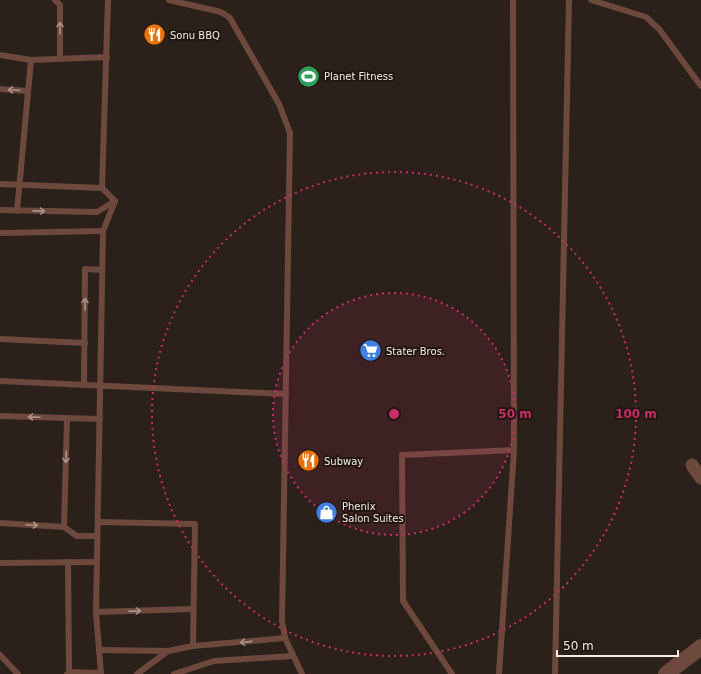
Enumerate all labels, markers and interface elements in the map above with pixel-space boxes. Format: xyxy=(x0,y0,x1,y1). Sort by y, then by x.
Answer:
one-way arrow xyxy=(56,22,64,35)
restaurant icon: Sonu BBQ xyxy=(142,22,168,48)
place label: Sonu BBQ xyxy=(170,30,220,41)
sports icon: Planet Fitness xyxy=(295,63,321,89)
place label: Planet Fitness xyxy=(324,71,393,82)
one-way arrow xyxy=(8,86,21,94)
one-way arrow xyxy=(32,207,45,215)
one-way arrow xyxy=(81,298,89,311)
supermarket icon: Stater Bros. xyxy=(357,338,383,364)
place label: Stater Bros. xyxy=(386,346,445,357)
centre of rings xyxy=(387,407,401,421)
text: 50 m xyxy=(498,407,532,421)
text: 100 m xyxy=(615,407,657,421)
one-way arrow xyxy=(28,413,41,421)
restaurant icon: Subway xyxy=(295,448,321,474)
one-way arrow xyxy=(62,450,70,463)
place label: Subway xyxy=(324,456,363,467)
shop icon: Phenix Salon Suites xyxy=(314,499,340,525)
place label: Phenix Salon Suites xyxy=(342,501,404,524)
one-way arrow xyxy=(25,522,38,529)
one-way arrow xyxy=(128,607,141,615)
scale bar xyxy=(557,632,678,658)
one-way arrow xyxy=(240,638,253,646)
text: 50 m xyxy=(563,639,594,653)

